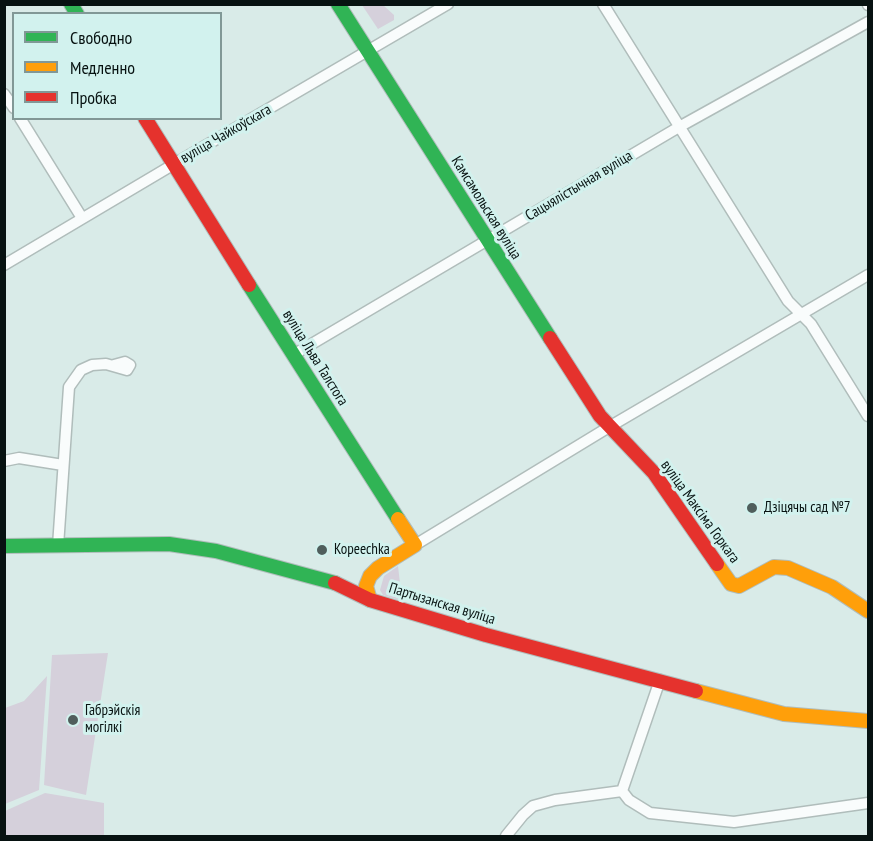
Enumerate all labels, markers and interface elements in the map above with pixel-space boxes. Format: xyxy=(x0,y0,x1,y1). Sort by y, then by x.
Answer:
legend xyxy=(12,12,222,120)
text: Свободно xyxy=(70,26,132,49)
text: Медленно xyxy=(70,56,135,79)
text: Пробка xyxy=(70,86,117,109)
street label: вуліца Чайкоўскага xyxy=(177,101,275,167)
street label: Сацыялістычная вуліца xyxy=(522,147,636,225)
street label: Камсамольская вуліца xyxy=(447,153,525,263)
street label: вуліца Льва Талстога xyxy=(278,307,352,409)
street label: вуліца Максіма Горкага xyxy=(657,457,743,567)
place label: Дзіцячы сад №7 xyxy=(764,499,851,517)
marker: Дзіцячы сад №7 xyxy=(745,501,759,515)
place label: Kopeechka xyxy=(334,541,390,559)
marker: Kopeechka xyxy=(315,543,329,557)
street label: Партызанская вуліца xyxy=(387,579,497,629)
place label: Габрэйскія могілкі xyxy=(85,702,140,737)
marker: Габрэйскія могілкі xyxy=(66,713,80,727)

